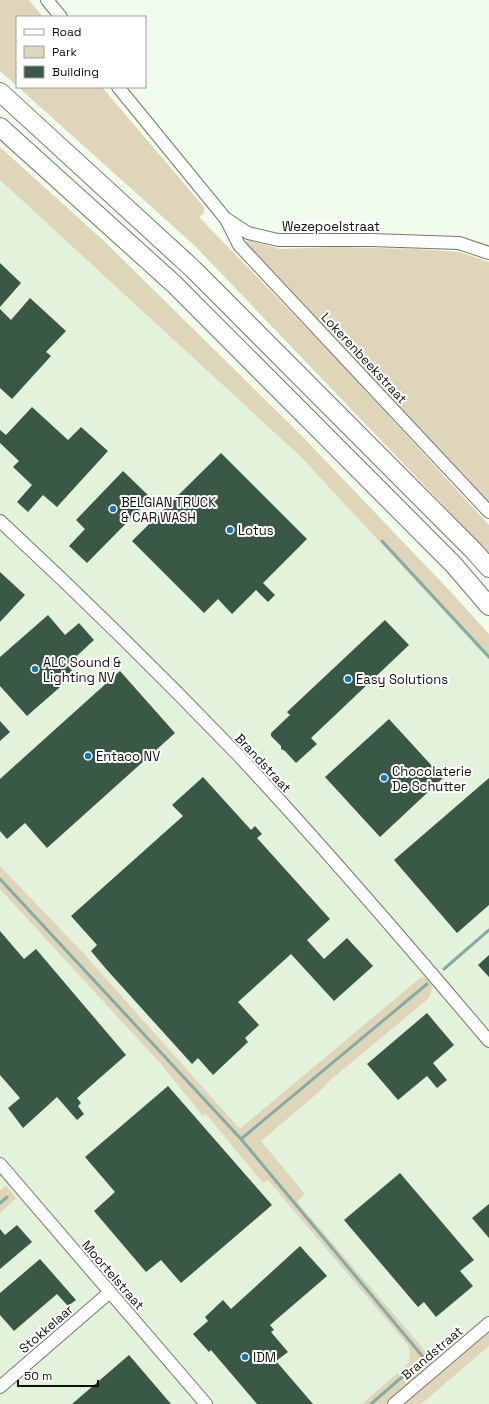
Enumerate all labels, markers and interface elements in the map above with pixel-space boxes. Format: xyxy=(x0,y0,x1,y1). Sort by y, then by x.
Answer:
legend xyxy=(16,16,146,88)
text: Road xyxy=(52,24,81,40)
text: Park xyxy=(52,44,77,60)
text: Building xyxy=(52,64,99,80)
street label: Wezepoelstraat xyxy=(282,218,380,235)
street label: Lokerenbeekstraat xyxy=(317,309,411,407)
place label: BELGIAN TRUCK & CAR WASH xyxy=(121,494,216,526)
marker: BELGIAN TRUCK & CAR WASH xyxy=(108,504,118,514)
place label: Lotus xyxy=(238,522,274,539)
marker: Lotus xyxy=(225,525,235,535)
place label: ALC Sound & Lighting NV xyxy=(43,654,121,686)
marker: ALC Sound & Lighting NV xyxy=(30,664,40,674)
place label: Easy Solutions xyxy=(356,671,448,688)
marker: Easy Solutions xyxy=(343,674,353,684)
street label: Brandstraat xyxy=(231,730,295,796)
place label: Entaco NV xyxy=(96,748,160,765)
marker: Entaco NV xyxy=(83,751,93,761)
place label: Chocolaterie De Schutter xyxy=(392,763,472,795)
marker: Chocolaterie De Schutter xyxy=(379,773,389,783)
street label: Moortelstraat xyxy=(78,1237,148,1313)
street label: Stokkelaar xyxy=(15,1301,77,1357)
street label: Brandstraat xyxy=(398,1322,466,1384)
place label: IDM xyxy=(253,1349,276,1366)
marker: IDM xyxy=(240,1352,250,1362)
scale bar xyxy=(18,1362,98,1388)
text: 50 m xyxy=(24,1368,52,1384)

